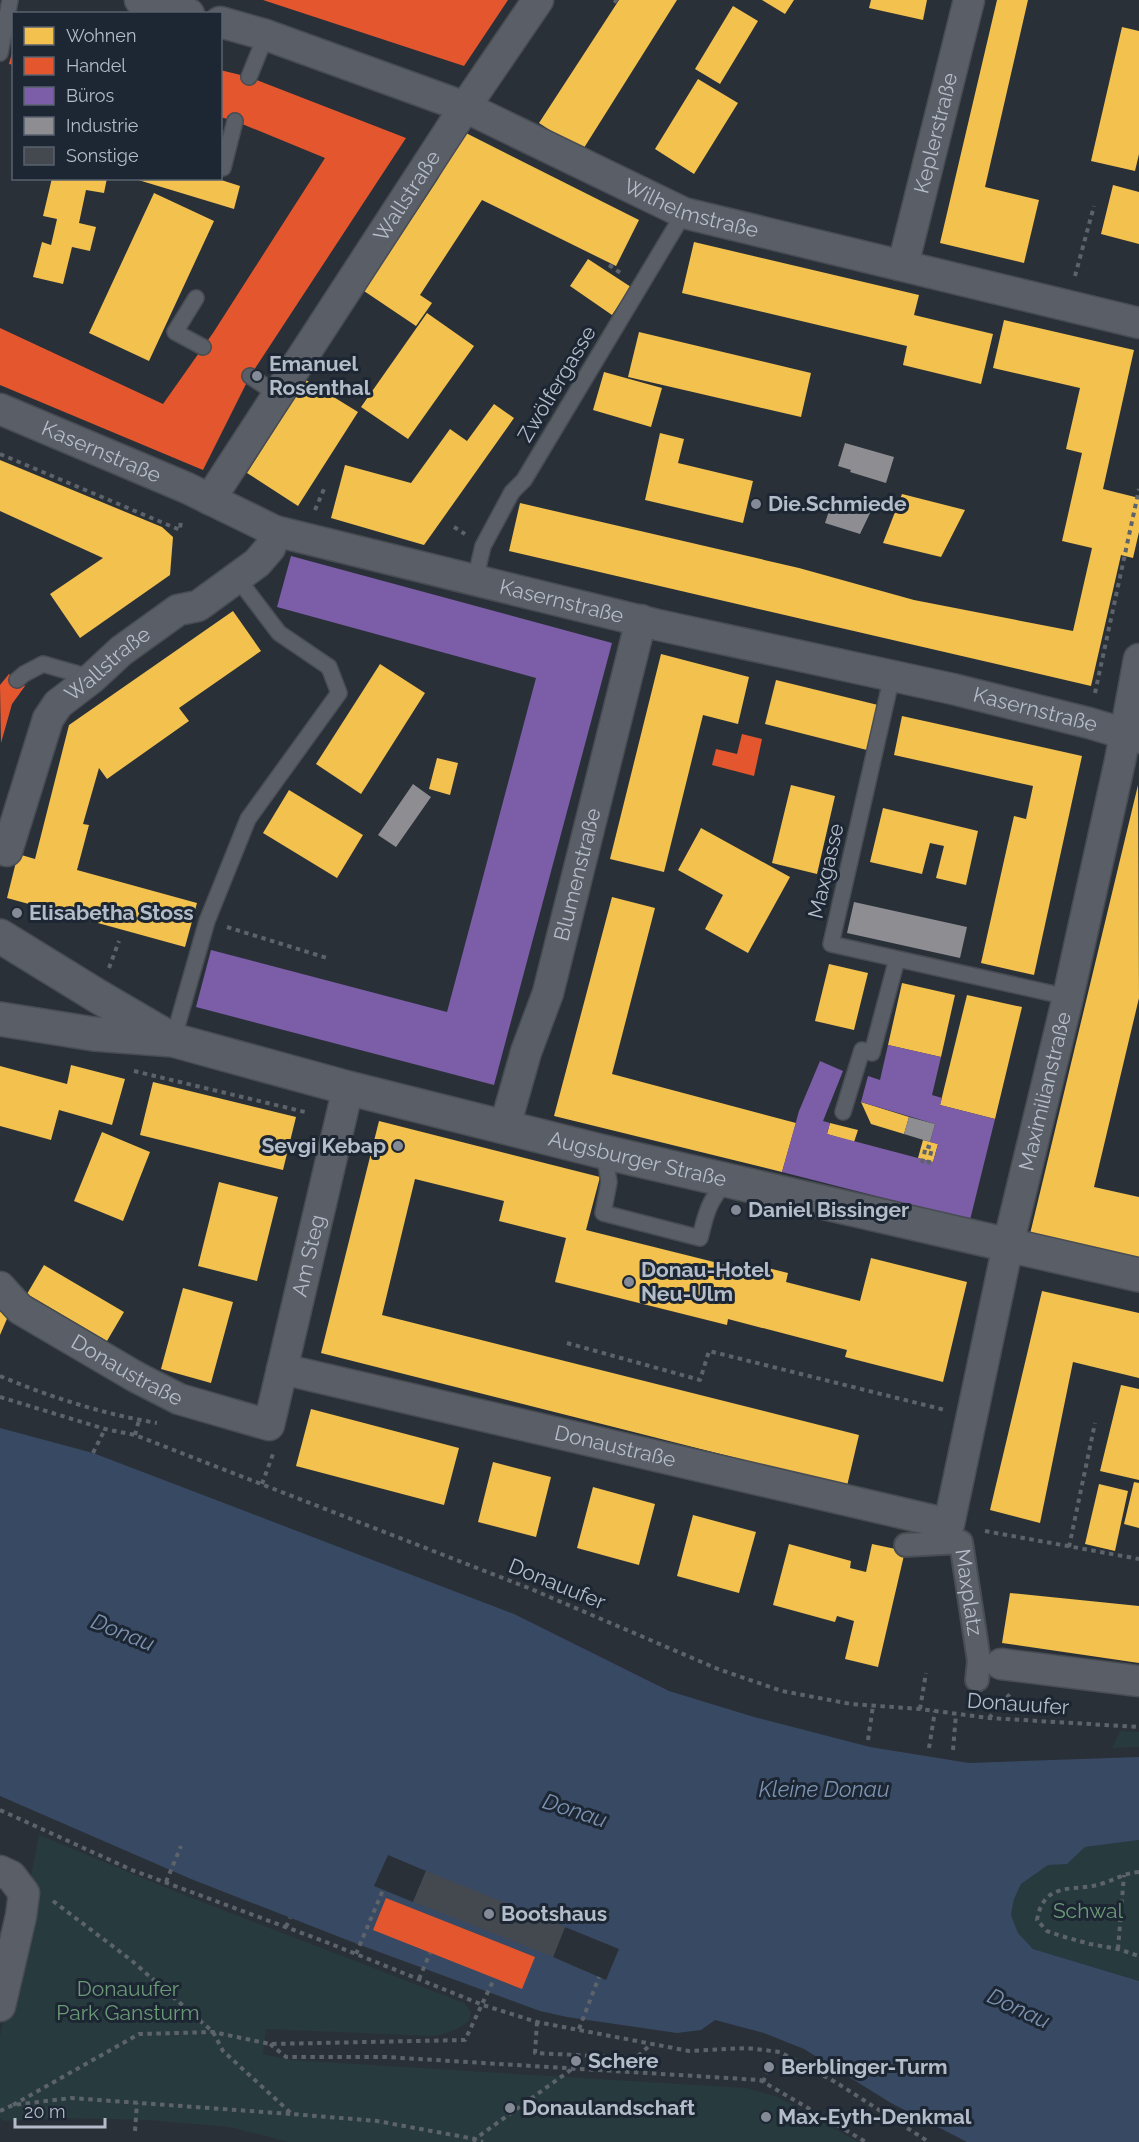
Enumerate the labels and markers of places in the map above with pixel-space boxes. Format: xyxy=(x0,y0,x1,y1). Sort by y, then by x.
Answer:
place label: Emanuel Rosenthal xyxy=(269,351,371,400)
marker: Emanuel Rosenthal xyxy=(250,369,264,383)
place label: Die.Schmiede xyxy=(768,491,907,516)
marker: Die.Schmiede xyxy=(749,497,763,511)
place label: Elisabetha Stoss xyxy=(29,900,194,925)
marker: Elisabetha Stoss xyxy=(10,906,24,920)
place label: Sevgi Kebap xyxy=(261,1133,386,1158)
marker: Sevgi Kebap xyxy=(391,1139,405,1153)
place label: Daniel Bissinger xyxy=(748,1197,909,1222)
marker: Daniel Bissinger xyxy=(729,1203,743,1217)
place label: Donau-Hotel Neu-Ulm xyxy=(641,1257,771,1306)
marker: Donau-Hotel Neu-Ulm xyxy=(622,1275,636,1289)
place label: Bootshaus xyxy=(501,1901,607,1926)
marker: Bootshaus xyxy=(482,1907,496,1921)
place label: Schere xyxy=(588,2048,659,2073)
marker: Schere xyxy=(569,2054,583,2068)
place label: Berblinger-Turm xyxy=(781,2054,948,2079)
marker: Berblinger-Turm xyxy=(762,2060,776,2074)
place label: Donaulandschaft xyxy=(522,2095,695,2120)
marker: Donaulandschaft xyxy=(503,2101,517,2115)
place label: Max-Eyth-Denkmal xyxy=(778,2104,972,2129)
marker: Max-Eyth-Denkmal xyxy=(759,2110,773,2124)

